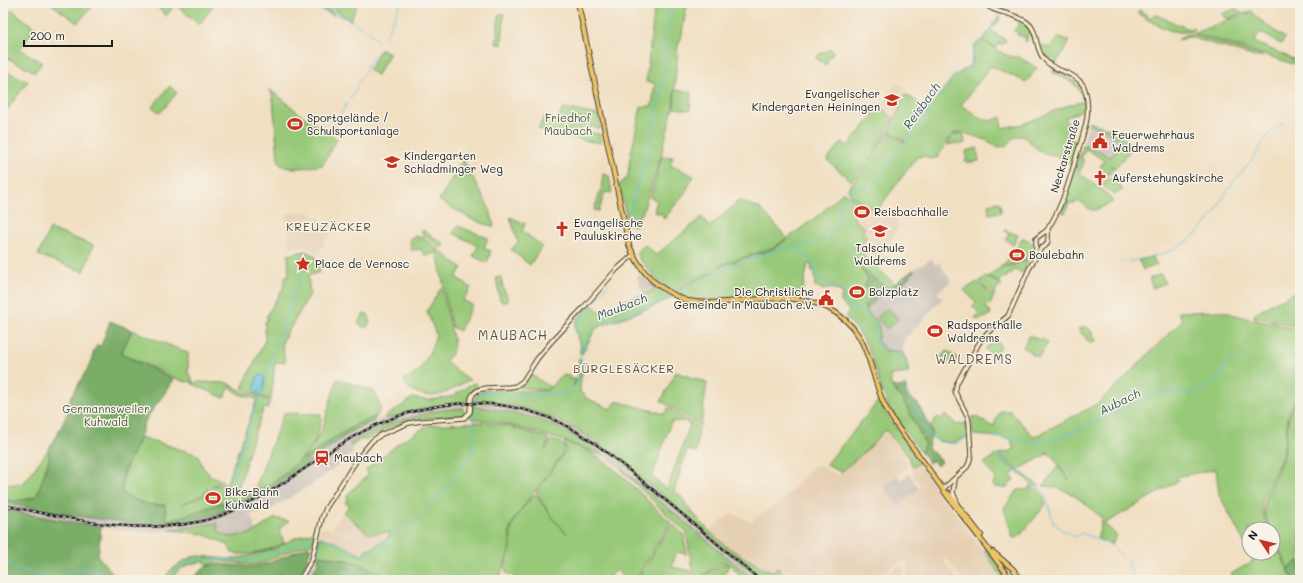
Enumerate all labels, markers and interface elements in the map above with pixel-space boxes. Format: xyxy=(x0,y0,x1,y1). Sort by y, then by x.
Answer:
scale bar xyxy=(24,22,112,48)
text: 200 m xyxy=(30,27,65,43)
water label: Reisbach xyxy=(899,79,944,132)
place label: Evangelischer Kindergarten Heiningen xyxy=(752,86,880,114)
school or university icon: Evangelischer Kindergarten Heiningen xyxy=(883,91,901,109)
place label: Sportgelände / Schulsportanlage xyxy=(307,110,400,138)
park label: Friedhof Maubach xyxy=(544,110,592,138)
sports icon: Sportgelände / Schulsportanlage xyxy=(286,115,304,133)
street label: Neckarstraße xyxy=(1046,117,1083,194)
place label: Feuerwehrhaus Waldrems xyxy=(1112,127,1195,155)
public building icon: Feuerwehrhaus Waldrems xyxy=(1091,132,1109,150)
place label: Kindergarten Schladminger Weg xyxy=(404,148,503,176)
school or university icon: Kindergarten Schladminger Weg xyxy=(383,153,401,171)
church icon: Auferstehungskirche xyxy=(1091,169,1109,187)
place label: Auferstehungskirche xyxy=(1112,170,1224,185)
sports icon: Reisbachhalle xyxy=(853,203,871,221)
place label: Reisbachhalle xyxy=(874,204,949,219)
place label: Evangelische Pauluskirche xyxy=(574,215,643,243)
district label: KREUZÄCKER xyxy=(286,218,372,234)
church icon: Evangelische Pauluskirche xyxy=(553,220,571,238)
school or university icon: Talschule Waldrems xyxy=(871,222,889,240)
place label: Talschule Waldrems xyxy=(854,240,906,268)
sports icon: Boulebahn xyxy=(1008,246,1026,264)
place label: Boulebahn xyxy=(1029,247,1084,262)
place icon: Place de Vernosc xyxy=(294,255,312,273)
place label: Place de Vernosc xyxy=(315,256,409,271)
sports icon: Bolzplatz xyxy=(848,283,866,301)
place label: Die Christliche Gemeinde in Maubach e.V. xyxy=(674,284,814,312)
place label: Bolzplatz xyxy=(869,284,919,299)
water label: Maubach xyxy=(594,289,649,323)
public building icon: Die Christliche Gemeinde in Maubach e.V. xyxy=(817,289,835,307)
place label: Radsporthalle Waldrems xyxy=(947,317,1022,345)
sports icon: Radsporthalle Waldrems xyxy=(926,322,944,340)
district label: MAUBACH xyxy=(478,326,548,343)
district label: WALDREMS xyxy=(935,350,1013,367)
district label: BÜRGLESÄCKER xyxy=(573,360,675,376)
water label: Aubach xyxy=(1096,384,1143,418)
park label: Germannsweiler Kuhwald xyxy=(62,401,150,429)
station icon: Maubach xyxy=(313,449,331,467)
place label: Maubach xyxy=(334,450,382,465)
place label: Bike-Bahn Kuhwald xyxy=(225,484,278,512)
sports icon: Bike-Bahn Kuhwald xyxy=(204,489,222,507)
north arrow xyxy=(1241,521,1281,561)
text: N xyxy=(1244,527,1261,543)

